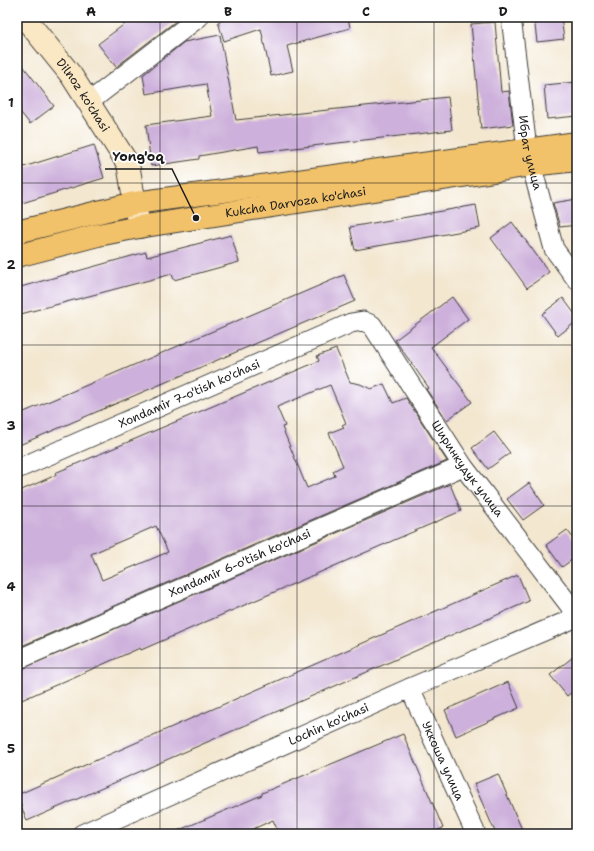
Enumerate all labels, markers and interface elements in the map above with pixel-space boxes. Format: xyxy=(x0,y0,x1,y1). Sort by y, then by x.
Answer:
text: A xyxy=(86,3,96,20)
text: B xyxy=(224,3,232,20)
text: C xyxy=(362,3,370,20)
text: D xyxy=(498,3,508,20)
street label: Dilnoz ko'chasi xyxy=(53,55,113,135)
text: 1 xyxy=(8,94,14,111)
street label: Ибрат улица xyxy=(515,114,546,192)
callout: Yong'oq xyxy=(105,144,172,169)
text: Yong'oq xyxy=(112,148,165,165)
street label: Kukcha Darvoza ko'chasi xyxy=(224,183,367,221)
text: 2 xyxy=(6,256,16,273)
street label: Xondamir 7-o'tish ko'chasi xyxy=(116,356,263,432)
text: 3 xyxy=(6,417,16,434)
street label: Ширинкудук улица xyxy=(428,417,507,521)
street label: Xondamir 6-o'tish ko'chasi xyxy=(166,525,313,601)
text: 4 xyxy=(6,578,16,595)
street label: Lochin ko'chasi xyxy=(286,699,371,749)
street label: Уккоша улица xyxy=(418,719,468,804)
text: 5 xyxy=(7,740,15,757)

